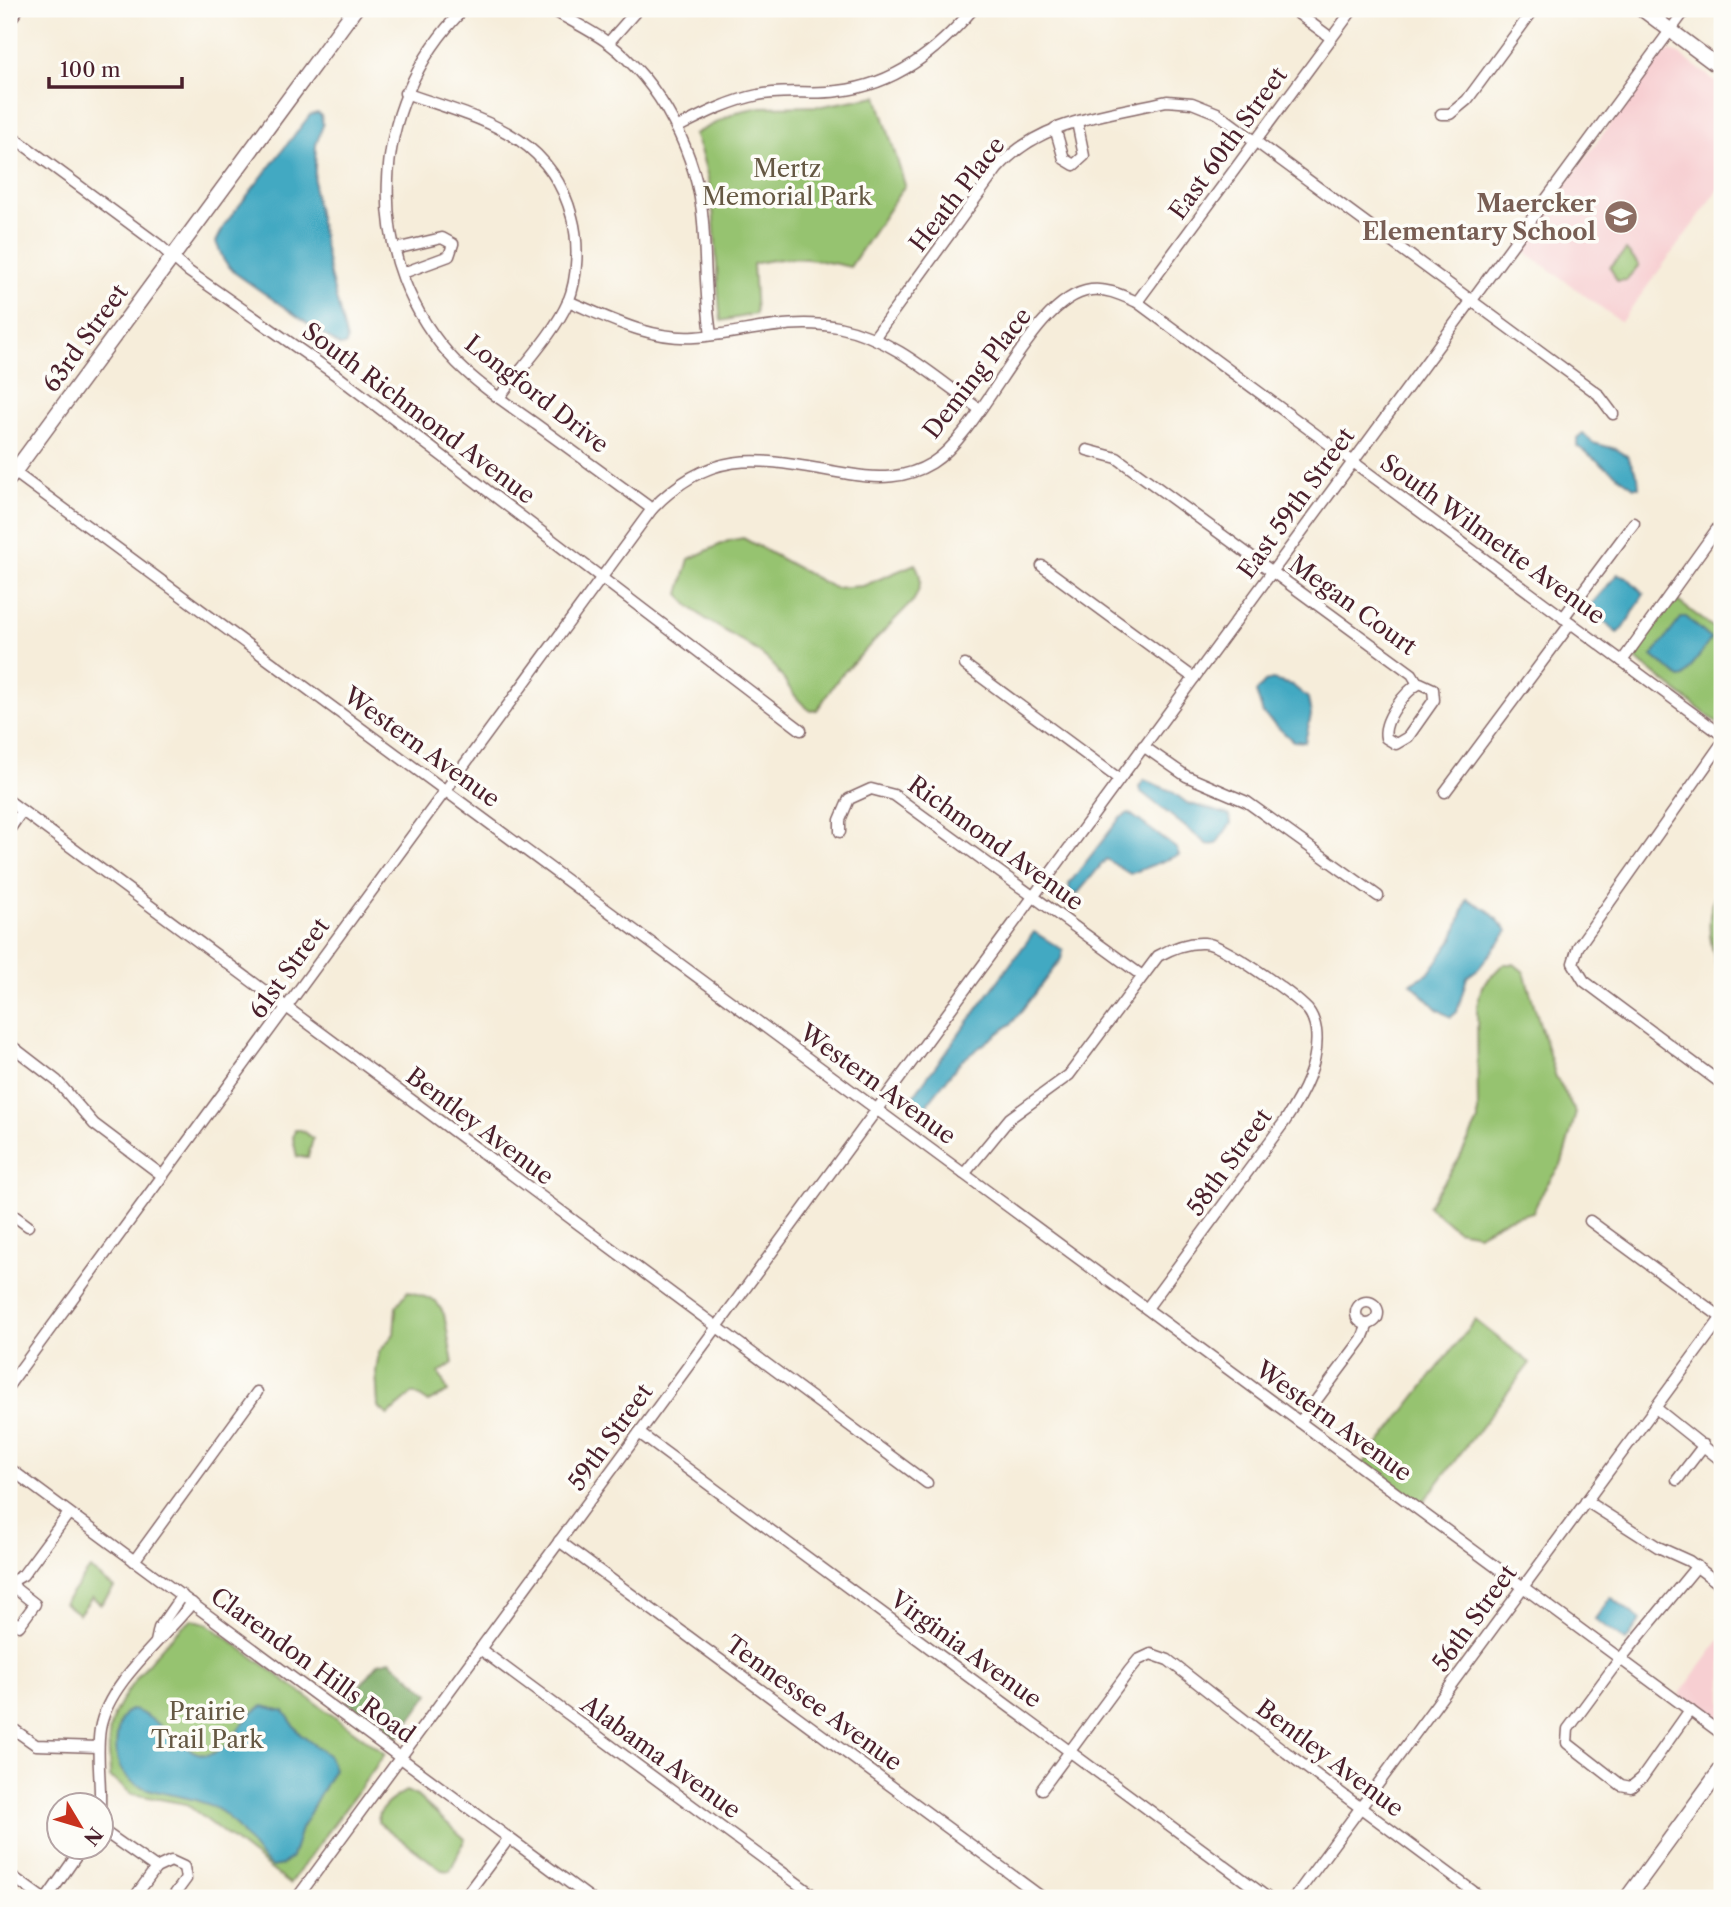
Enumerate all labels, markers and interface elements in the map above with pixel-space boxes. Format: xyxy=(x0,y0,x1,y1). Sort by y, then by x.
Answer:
scale bar xyxy=(49,46,182,90)
text: 100 m xyxy=(60,57,121,82)
street label: East 60th Street xyxy=(1163,61,1293,225)
street label: Heath Place xyxy=(903,131,1011,257)
park label: Mertz Memorial Park xyxy=(702,154,873,211)
place label: Maercker Elementary School xyxy=(1362,189,1596,246)
school or university icon: Maercker Elementary School xyxy=(1602,198,1640,236)
street label: 63rd Street xyxy=(36,278,134,398)
street label: Deming Place xyxy=(917,302,1037,444)
street label: South Richmond Avenue xyxy=(297,316,541,510)
street label: Longford Drive xyxy=(459,329,615,459)
street label: East 59th Street xyxy=(1232,421,1361,584)
street label: South Wilmette Avenue xyxy=(1375,448,1611,630)
street label: Megan Court xyxy=(1284,549,1423,661)
street label: Western Avenue xyxy=(338,680,506,813)
street label: Richmond Avenue xyxy=(903,770,1089,916)
street label: 61st Street xyxy=(243,912,336,1024)
street label: Western Avenue xyxy=(794,1017,962,1150)
street label: Bentley Avenue xyxy=(401,1061,559,1191)
street label: 58th Street xyxy=(1180,1102,1278,1221)
street label: Western Avenue xyxy=(1250,1354,1418,1487)
street label: 59th Street xyxy=(562,1377,659,1496)
street label: 56th Street xyxy=(1426,1558,1523,1677)
street label: Clarendon Hills Road xyxy=(205,1581,421,1749)
street label: Virginia Avenue xyxy=(884,1584,1047,1714)
street label: Tennessee Avenue xyxy=(720,1629,908,1777)
street label: Alabama Avenue xyxy=(575,1689,746,1825)
street label: Bentley Avenue xyxy=(1251,1693,1409,1823)
park label: Prairie Trail Park xyxy=(151,1697,264,1754)
north arrow xyxy=(46,1792,116,1862)
text: N xyxy=(79,1823,107,1850)

